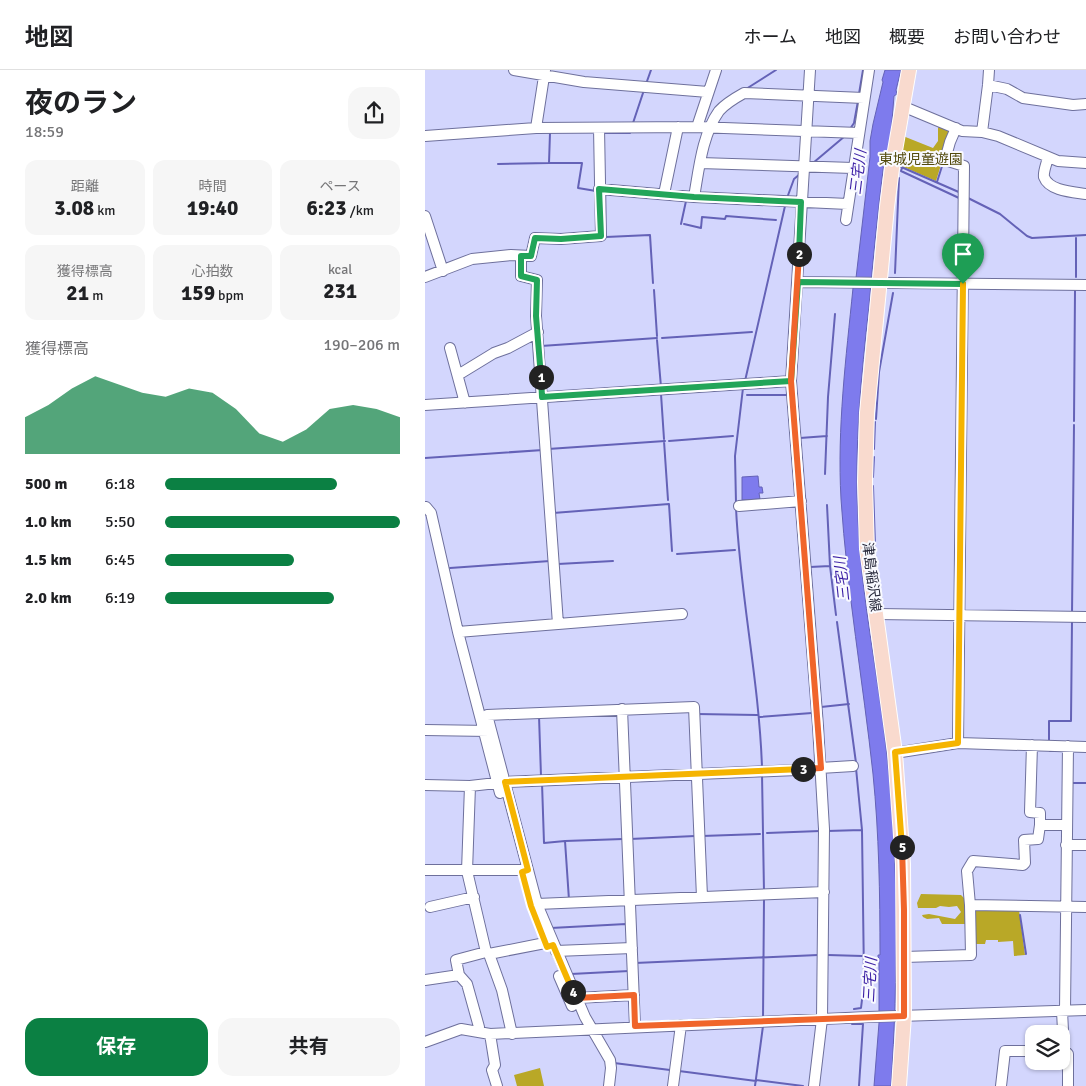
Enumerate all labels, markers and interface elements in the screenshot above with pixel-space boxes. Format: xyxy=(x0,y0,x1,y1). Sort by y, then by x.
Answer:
text: 地図 xyxy=(25,22,73,52)
text: ホーム xyxy=(744,26,797,48)
text: 地図 xyxy=(825,26,861,48)
text: 概要 xyxy=(889,26,925,48)
text: お問い合わせ xyxy=(953,26,1061,48)
text: 夜のラン xyxy=(25,86,137,120)
button: share xyxy=(348,87,400,139)
text: 18:59 xyxy=(25,122,64,142)
water label: 三宅川 xyxy=(846,147,870,195)
park label: 東城児童遊園 xyxy=(879,151,963,168)
text: 距離 xyxy=(71,178,99,195)
text: 時間 xyxy=(198,178,226,195)
text: ペース xyxy=(320,178,361,195)
text: 3.08 xyxy=(54,195,94,221)
text: 19:40 xyxy=(187,195,238,221)
text: 6:23 xyxy=(306,195,347,221)
text: km xyxy=(94,202,115,219)
text: /km xyxy=(347,202,374,219)
pin xyxy=(942,233,984,284)
icon: arrive xyxy=(949,240,977,268)
pin: 2 xyxy=(787,242,811,266)
text: 2 xyxy=(796,246,803,263)
text: kcal xyxy=(328,261,352,278)
text: 獲得標高 xyxy=(57,263,113,280)
text: 心拍数 xyxy=(191,263,233,280)
text: 231 xyxy=(323,278,357,304)
text: 21 xyxy=(66,280,89,306)
text: 159 xyxy=(181,280,215,306)
text: m xyxy=(89,287,103,304)
text: bpm xyxy=(215,287,244,304)
text: 190–206 m xyxy=(323,335,400,355)
text: 獲得標高 xyxy=(25,339,89,359)
pin: 1 xyxy=(529,364,553,390)
text: 1 xyxy=(538,369,545,386)
text: 500 m xyxy=(25,474,67,494)
text: 6:18 xyxy=(105,474,135,494)
text: 1.0 km xyxy=(25,512,72,532)
text: 5:50 xyxy=(105,512,135,532)
street label: 津島稲沢線 xyxy=(859,541,884,613)
text: 1.5 km xyxy=(25,550,72,570)
text: 6:45 xyxy=(105,550,135,570)
water label: 三宅川 xyxy=(830,554,853,602)
text: 2.0 km xyxy=(25,588,72,608)
text: 6:19 xyxy=(105,588,135,608)
pin: 3 xyxy=(791,756,815,782)
text: 3 xyxy=(800,761,807,778)
pin: 5 xyxy=(889,834,915,860)
text: 5 xyxy=(899,839,906,856)
water label: 三宅川 xyxy=(860,955,880,1003)
pin: 4 xyxy=(561,980,585,1004)
text: 4 xyxy=(570,984,577,1001)
button: 保存 xyxy=(25,1018,208,1076)
button: 共有 xyxy=(218,1018,400,1076)
map controls xyxy=(1025,1025,1070,1070)
button: layers xyxy=(1025,1025,1070,1070)

